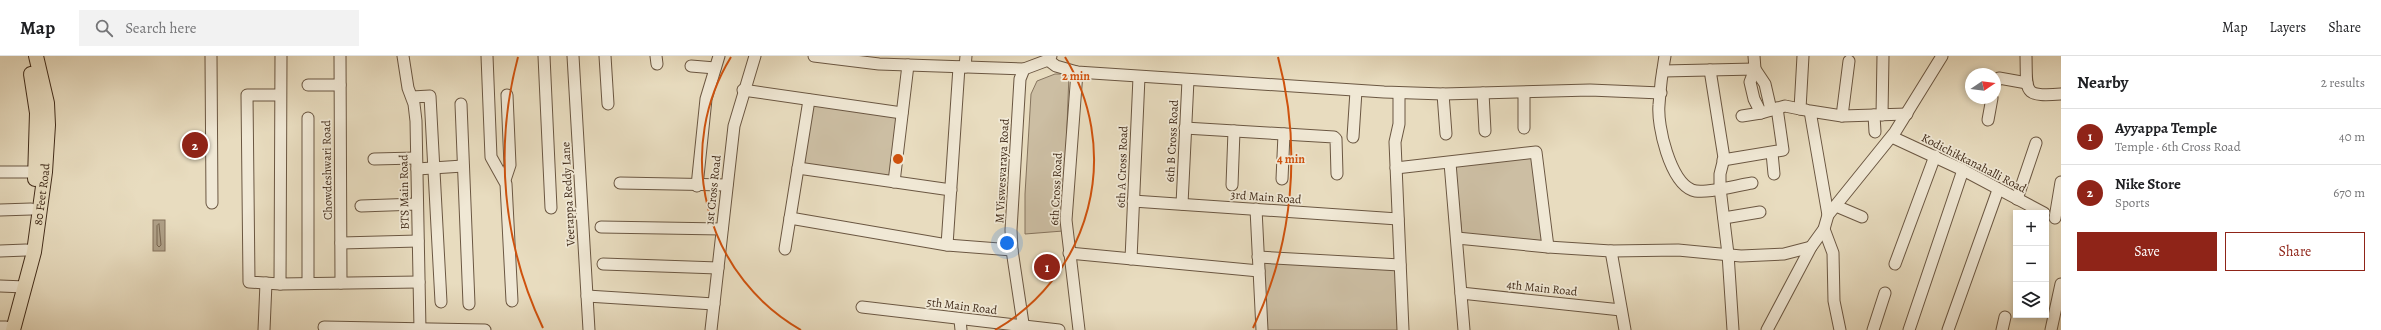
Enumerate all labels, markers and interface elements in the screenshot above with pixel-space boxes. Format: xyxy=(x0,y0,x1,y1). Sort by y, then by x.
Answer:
search box xyxy=(79,10,359,46)
text: Map xyxy=(20,15,55,41)
icon: search xyxy=(93,17,115,39)
text: Search here xyxy=(125,18,197,38)
text: Map xyxy=(2222,18,2248,37)
text: Layers xyxy=(2270,18,2306,37)
text: Share xyxy=(2328,18,2361,37)
text: 2 min xyxy=(1062,68,1090,84)
north arrow xyxy=(1965,68,2001,104)
text: Nearby xyxy=(2077,71,2128,94)
text: 2 results xyxy=(2321,74,2365,91)
street label: 6th B Cross Road xyxy=(1162,99,1182,183)
street label: M Viswesvaraya Road xyxy=(991,118,1013,224)
text: Ayyappa Temple xyxy=(2115,118,2217,138)
street label: Chowdeshwari Road xyxy=(318,119,336,220)
street label: 6th A Cross Road xyxy=(1113,125,1131,208)
text: 1 xyxy=(2088,128,2092,145)
text: 40 m xyxy=(2339,128,2365,145)
pin: 2 xyxy=(182,130,208,160)
street label: Kodichikkanahalli Road xyxy=(1919,130,2030,197)
text: Temple · 6th Cross Road xyxy=(2115,138,2241,155)
street label: Veerappa Reddy Lane xyxy=(557,141,579,248)
text: 4 min xyxy=(1277,151,1305,167)
centre of rings xyxy=(891,152,905,166)
street label: 6th Cross Road xyxy=(1046,152,1066,226)
street label: BTS Main Road xyxy=(395,154,413,230)
street label: 1st Cross Road xyxy=(701,154,725,226)
street label: 80 Feet Road xyxy=(30,162,54,226)
text: Nike Store xyxy=(2115,174,2181,194)
text: 2 xyxy=(2087,184,2093,201)
text: 670 m xyxy=(2333,184,2365,201)
street label: 3rd Main Road xyxy=(1230,187,1303,208)
text: Sports xyxy=(2115,194,2150,211)
map controls xyxy=(2013,210,2049,318)
button: + xyxy=(2013,210,2049,246)
button: Save xyxy=(2077,232,2217,271)
button: Share xyxy=(2225,232,2365,271)
your location xyxy=(997,233,1017,253)
button: − xyxy=(2013,246,2049,282)
pin: 1 xyxy=(1034,252,1060,282)
street label: 4th Main Road xyxy=(1506,276,1579,300)
button: layers xyxy=(2013,282,2049,318)
street label: 5th Main Road xyxy=(926,294,999,318)

